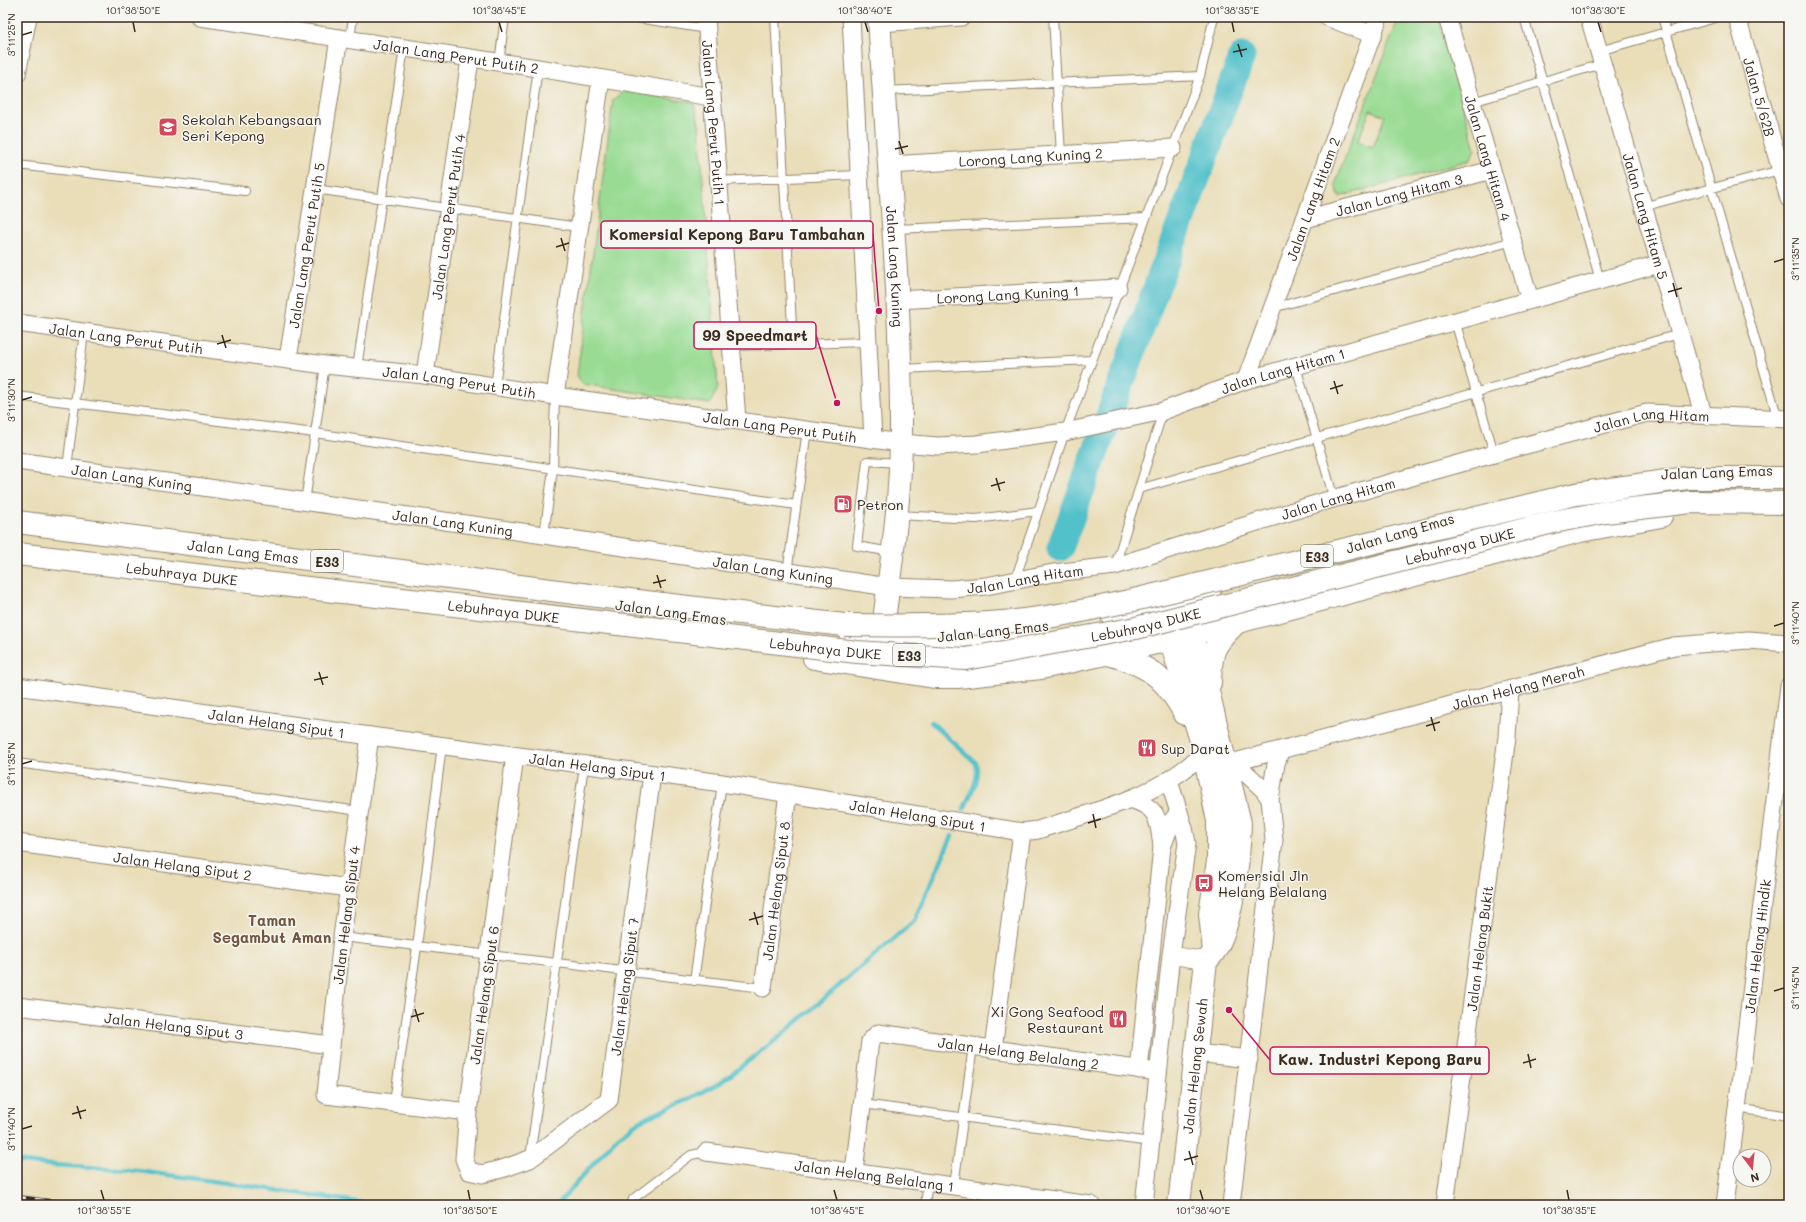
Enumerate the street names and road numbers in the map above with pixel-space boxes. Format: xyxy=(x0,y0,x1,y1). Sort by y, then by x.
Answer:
street label: Jalan Lang Perut Putih 2 xyxy=(372,34,540,77)
street label: Jalan Lang Perut Putih 1 xyxy=(698,40,730,206)
street label: Jalan 5/62B xyxy=(1739,55,1780,139)
street label: Jalan Lang Hitam 4 xyxy=(1461,93,1516,224)
street label: Jalan Lang Perut Putih 4 xyxy=(426,132,469,301)
street label: Jalan Lang Hitam 2 xyxy=(1281,134,1344,263)
street label: Lorong Lang Kuning 2 xyxy=(958,143,1103,170)
street label: Jalan Lang Hitam 5 xyxy=(1619,151,1673,281)
street label: Jalan Lang Perut Putih 5 xyxy=(284,161,329,330)
street label: Jalan Lang Hitam 3 xyxy=(1333,169,1464,220)
street label: Jalan Lang Kuning xyxy=(882,205,908,328)
street label: Lorong Lang Kuning 1 xyxy=(936,281,1080,307)
street label: Jalan Lang Perut Putih xyxy=(48,318,204,358)
street label: Jalan Lang Hitam 1 xyxy=(1218,343,1347,398)
street label: Jalan Lang Perut Putih xyxy=(382,361,537,402)
street label: Jalan Lang Hitam xyxy=(1591,403,1710,436)
street label: Jalan Lang Perut Putih xyxy=(702,407,858,446)
street label: Jalan Lang Kuning xyxy=(70,459,193,495)
street label: Jalan Lang Emas xyxy=(1661,461,1773,483)
street label: Jalan Lang Hitam xyxy=(1279,473,1397,524)
street label: Jalan Lang Kuning xyxy=(391,504,514,540)
street label: Jalan Lang Emas xyxy=(1344,508,1456,558)
street label: Lebuhraya DUKE xyxy=(1403,523,1517,569)
street label: Jalan Lang Emas xyxy=(186,534,300,567)
road number: E33 xyxy=(1301,545,1333,567)
road number: E33 xyxy=(311,550,343,572)
street label: Jalan Lang Kuning xyxy=(712,551,835,588)
street label: Lebuhraya DUKE xyxy=(125,557,239,589)
street label: Jalan Lang Hitam xyxy=(966,560,1084,597)
street label: Lebuhraya DUKE xyxy=(447,595,561,627)
street label: Jalan Lang Emas xyxy=(614,595,728,629)
street label: Lebuhraya DUKE xyxy=(1089,602,1203,646)
street label: Jalan Lang Emas xyxy=(936,616,1050,646)
street label: Lebuhraya DUKE xyxy=(769,632,882,663)
road number: E33 xyxy=(893,644,925,666)
street label: Jalan Helang Merah xyxy=(1450,661,1586,714)
street label: Jalan Helang Siput 1 xyxy=(207,704,346,742)
street label: Jalan Helang Siput 1 xyxy=(528,748,667,785)
street label: Jalan Helang Siput 1 xyxy=(848,795,987,835)
street label: Jalan Helang Siput 8 xyxy=(757,820,794,961)
street label: Jalan Helang Siput 4 xyxy=(328,844,364,985)
street label: Jalan Helang Siput 2 xyxy=(112,847,253,884)
street label: Jalan Helang Hindik xyxy=(1739,878,1775,1014)
street label: Jalan Helang Bukit xyxy=(1461,884,1497,1012)
street label: Jalan Helang Siput 7 xyxy=(605,916,643,1057)
street label: Jalan Helang Siput 6 xyxy=(465,925,503,1065)
street label: Jalan Helang Sewah xyxy=(1177,997,1211,1135)
street label: Jalan Helang Siput 3 xyxy=(103,1007,244,1044)
street label: Jalan Helang Belalang 2 xyxy=(937,1032,1100,1073)
street label: Jalan Helang Belalang 1 xyxy=(794,1155,955,1196)

